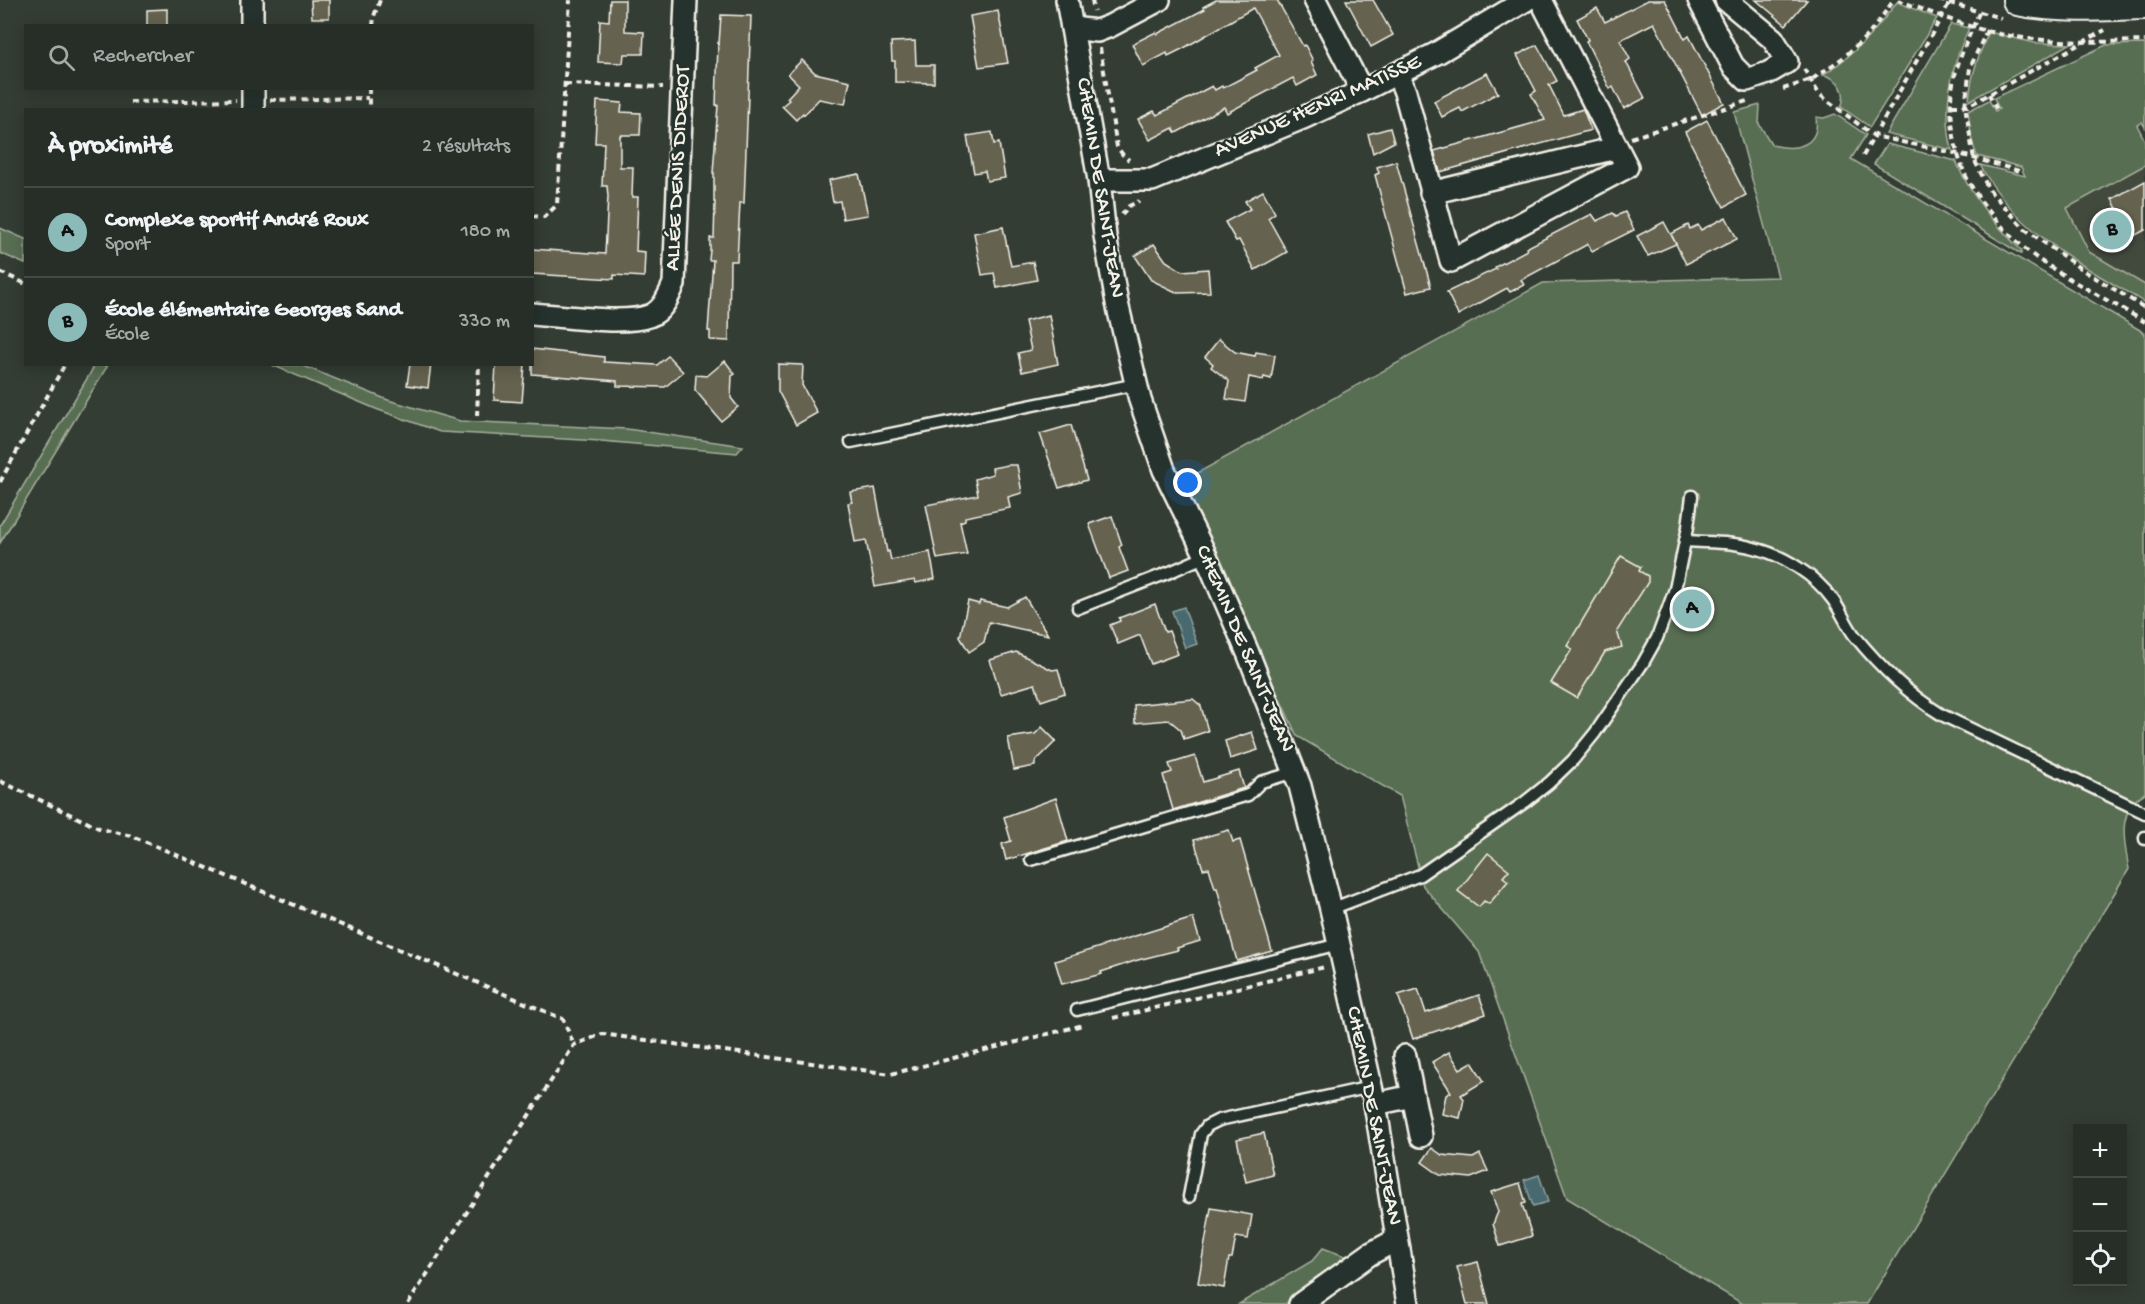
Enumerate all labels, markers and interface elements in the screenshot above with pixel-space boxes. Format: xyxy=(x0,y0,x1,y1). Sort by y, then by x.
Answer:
search box xyxy=(24,24,534,90)
icon: search xyxy=(45,41,78,74)
text: Rechercher xyxy=(93,44,193,70)
street label: AVENUE HENRI MATISSE xyxy=(1211,49,1427,164)
street label: ALLÉE DENIS DIDEROT xyxy=(661,63,697,271)
street label: CHEMIN DE SAINT-JEAN xyxy=(1069,76,1129,300)
text: À proximité xyxy=(48,132,172,163)
text: 2 résultats xyxy=(422,136,510,159)
text: Complexe sportif André Roux xyxy=(105,208,368,234)
pin: B xyxy=(2092,208,2132,252)
text: A xyxy=(62,221,73,244)
text: 180 m xyxy=(461,221,510,244)
text: Sport xyxy=(105,234,150,257)
text: École élémentaire Georges Sand xyxy=(105,298,402,324)
text: B xyxy=(62,311,73,334)
text: 330 m xyxy=(459,311,510,334)
text: École xyxy=(105,324,149,347)
your location xyxy=(1173,468,1202,497)
street label: CHEMIN DE SAINT-JEAN xyxy=(1189,542,1299,756)
pin: A xyxy=(1672,586,1712,632)
street label: CHEMIN DE SAINT-JEAN xyxy=(1339,1004,1407,1228)
map controls xyxy=(2073,1124,2127,1286)
button: + xyxy=(2073,1124,2127,1178)
button: − xyxy=(2073,1178,2127,1232)
button: locate xyxy=(2073,1232,2127,1286)

